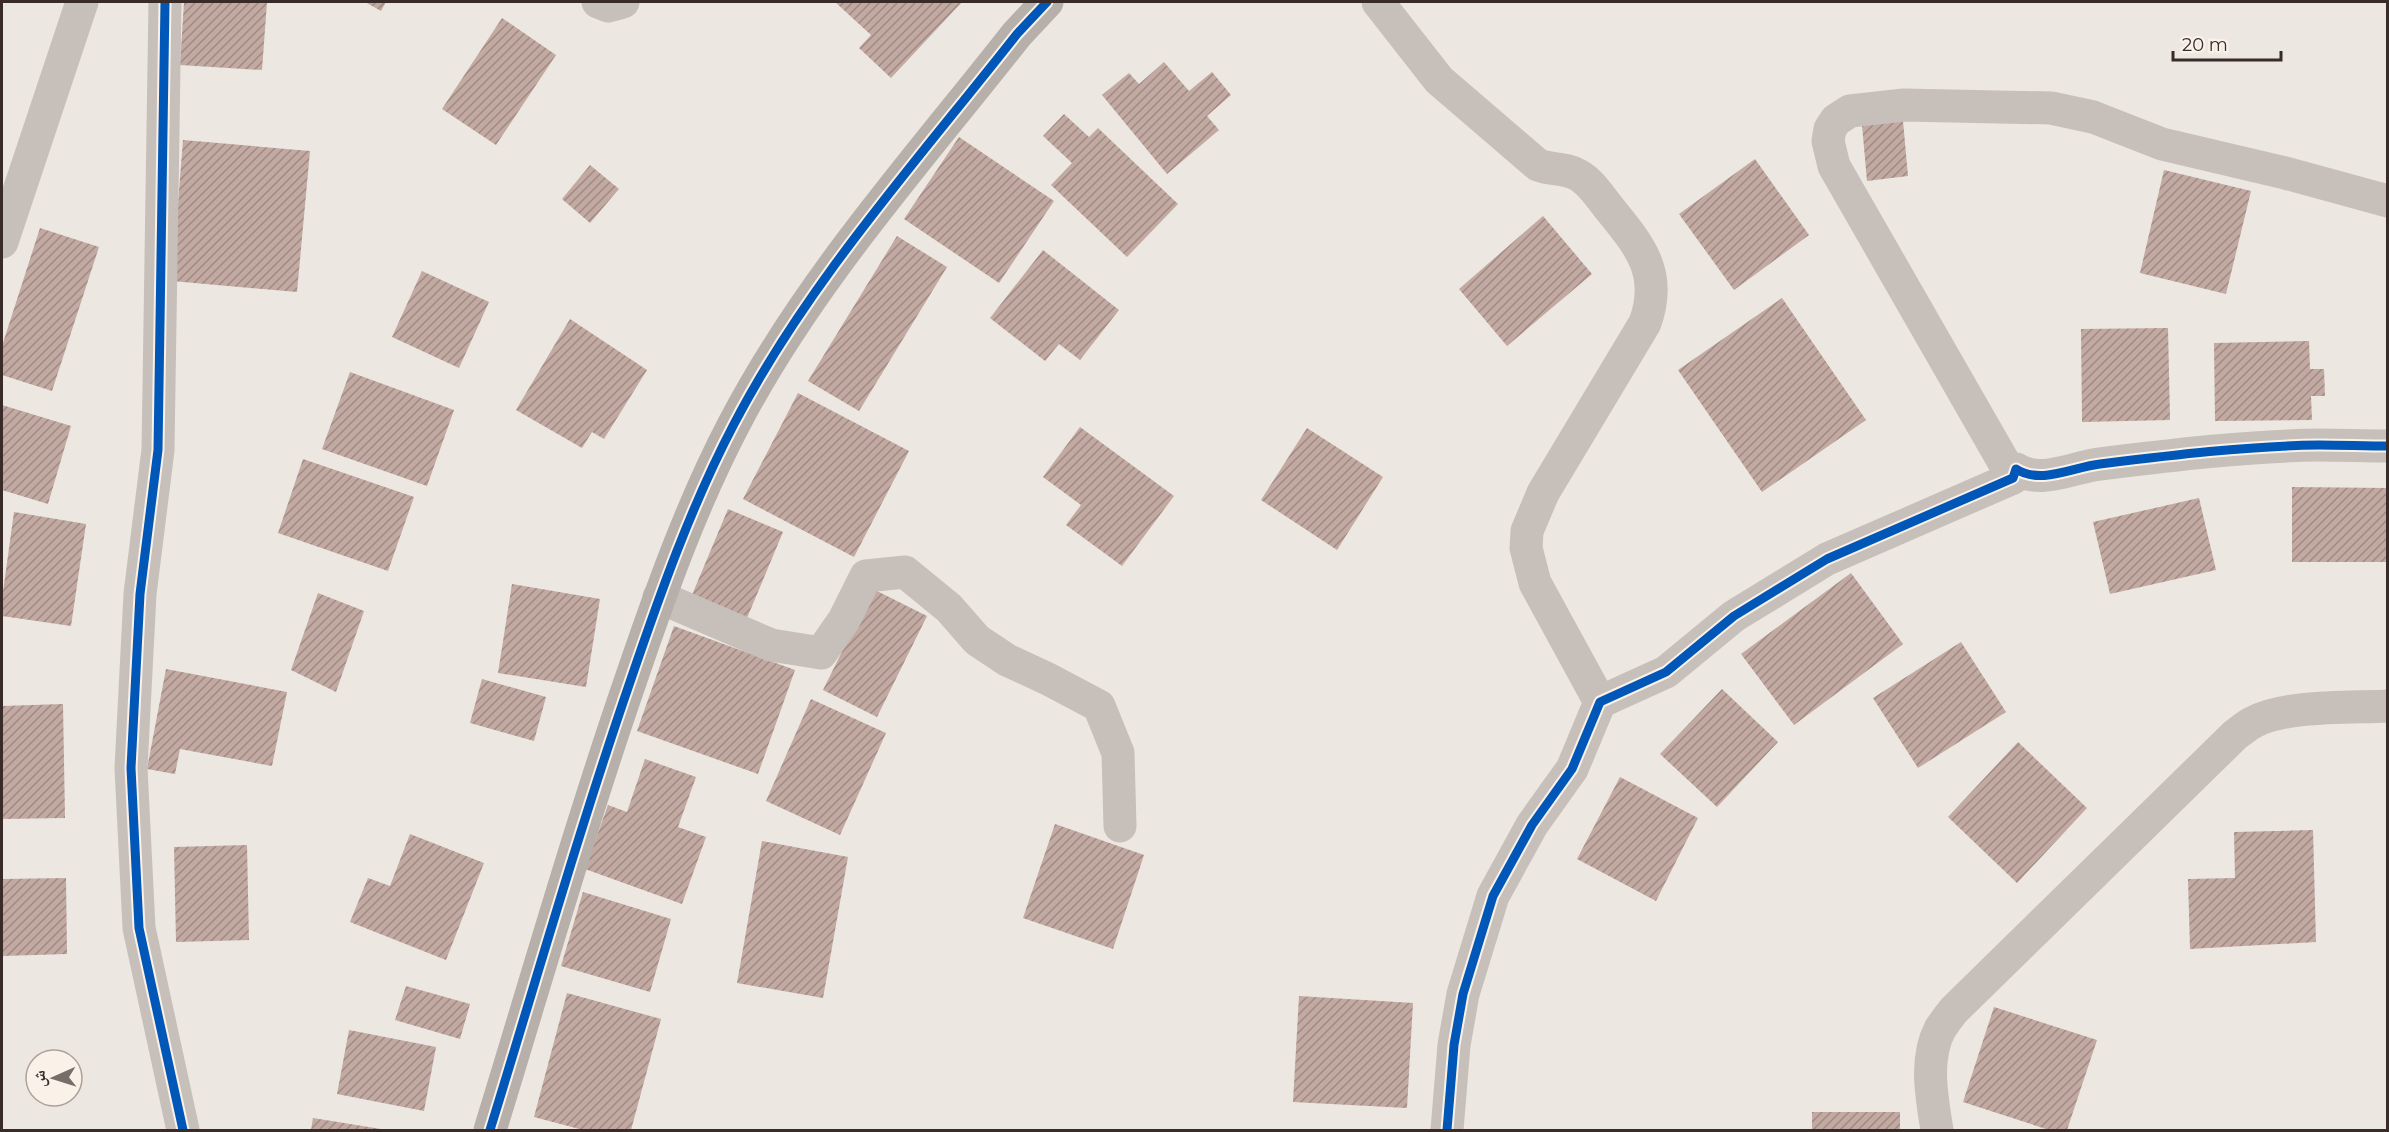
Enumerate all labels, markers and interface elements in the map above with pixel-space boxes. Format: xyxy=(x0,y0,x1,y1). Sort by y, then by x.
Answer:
scale bar xyxy=(2173,24,2281,62)
text: 20 m xyxy=(2182,34,2228,56)
north arrow xyxy=(24,1048,84,1108)
text: ش xyxy=(30,1070,49,1088)

